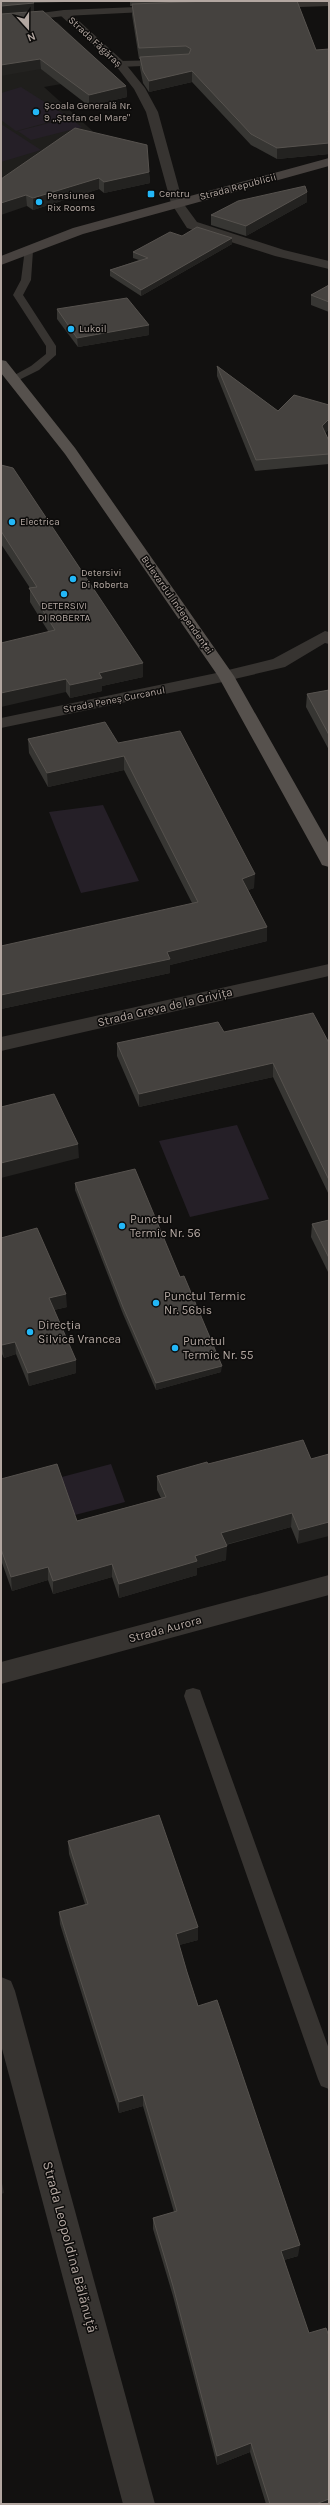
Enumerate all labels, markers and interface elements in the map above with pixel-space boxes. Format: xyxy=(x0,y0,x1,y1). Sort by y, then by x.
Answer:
north arrow xyxy=(8,8,48,48)
street label: Strada Făgăraș xyxy=(66,14,124,70)
text: N xyxy=(25,29,37,44)
place label: Școala Generală Nr. 9 „Ștefan cel Mare" xyxy=(44,100,132,124)
marker: Școala Generală Nr. 9 „Ștefan cel Mare" xyxy=(31,107,41,117)
street label: Strada Republicii xyxy=(198,171,278,203)
place label: Centru xyxy=(159,188,190,200)
marker: Centru xyxy=(146,189,156,199)
place label: Pensiunea Rix Rooms xyxy=(47,190,95,214)
marker: Pensiunea Rix Rooms xyxy=(34,197,44,207)
place label: Lukoil xyxy=(79,323,107,335)
marker: Lukoil xyxy=(66,324,76,334)
place label: Electrica xyxy=(20,516,60,528)
marker: Electrica xyxy=(7,517,17,527)
street label: Bulevardul Independenței xyxy=(138,553,216,657)
place label: Detersivi Di Roberta xyxy=(81,567,129,591)
marker: Detersivi Di Roberta xyxy=(68,574,78,584)
marker: DETERSIVI DI ROBERTA xyxy=(59,589,69,599)
place label: DETERSIVI DI ROBERTA xyxy=(38,600,91,624)
street label: Strada Peneș Curcanul xyxy=(62,684,166,716)
street label: Strada Greva de la Grivița xyxy=(96,985,234,1029)
place label: Punctul Termic Nr. 56 xyxy=(130,1212,201,1240)
marker: Punctul Termic Nr. 56 xyxy=(117,1221,127,1231)
place label: Punctul Termic Nr. 56bis xyxy=(164,1289,246,1317)
marker: Punctul Termic Nr. 56bis xyxy=(151,1298,161,1308)
place label: Direcția Silvică Vrancea xyxy=(38,1318,121,1346)
marker: Direcția Silvică Vrancea xyxy=(25,1327,35,1337)
place label: Punctul Termic Nr. 55 xyxy=(183,1334,254,1362)
marker: Punctul Termic Nr. 55 xyxy=(170,1343,180,1353)
street label: Strada Aurora xyxy=(127,1612,203,1646)
street label: Strada Leopoldina Bălănuță xyxy=(39,2159,101,2335)

